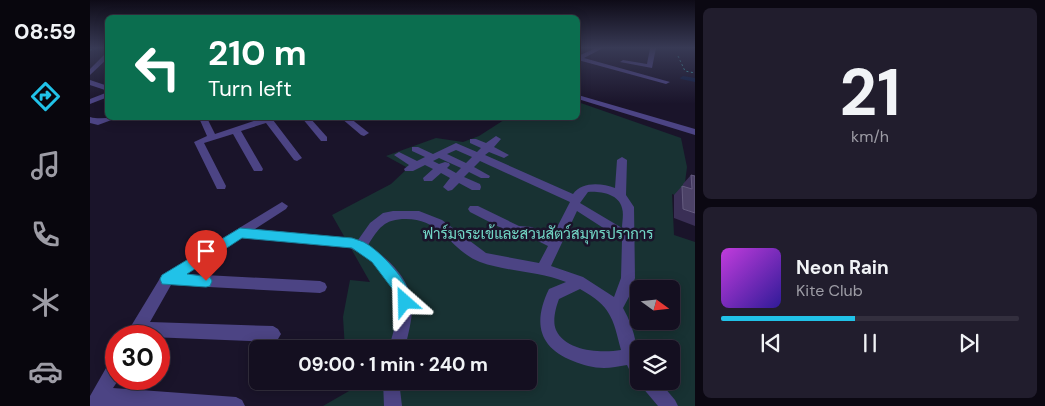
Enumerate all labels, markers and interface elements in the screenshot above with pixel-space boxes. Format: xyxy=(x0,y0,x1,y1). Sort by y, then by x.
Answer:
text: 08:59 xyxy=(14,17,76,46)
text: 210 m xyxy=(208,30,307,76)
icon: left xyxy=(125,35,190,100)
text: 21 xyxy=(839,51,901,135)
text: Turn left xyxy=(208,74,292,103)
icon: directions xyxy=(28,79,63,114)
text: km/h xyxy=(851,126,889,147)
icon: music xyxy=(28,148,63,183)
icon: phone xyxy=(28,217,63,252)
park label: ฟาร์มจระเข้และสวนสัตว์สมุทรปราการ xyxy=(422,224,654,245)
pin xyxy=(185,230,227,281)
icon: arrive xyxy=(192,237,220,265)
text: Neon Rain xyxy=(796,255,889,280)
position arrow xyxy=(378,275,430,327)
north arrow xyxy=(630,280,680,330)
map controls xyxy=(630,280,680,390)
text: Kite Club xyxy=(796,280,863,301)
icon: climate xyxy=(28,285,63,320)
speed limit sign: 30 xyxy=(105,325,170,390)
icon: previous xyxy=(757,329,785,357)
icon: pause xyxy=(856,329,884,357)
icon: next xyxy=(955,329,983,357)
button: layers xyxy=(630,340,680,390)
text: 09:00 · 1 min · 240 m xyxy=(298,352,488,377)
icon: car xyxy=(28,354,63,389)

